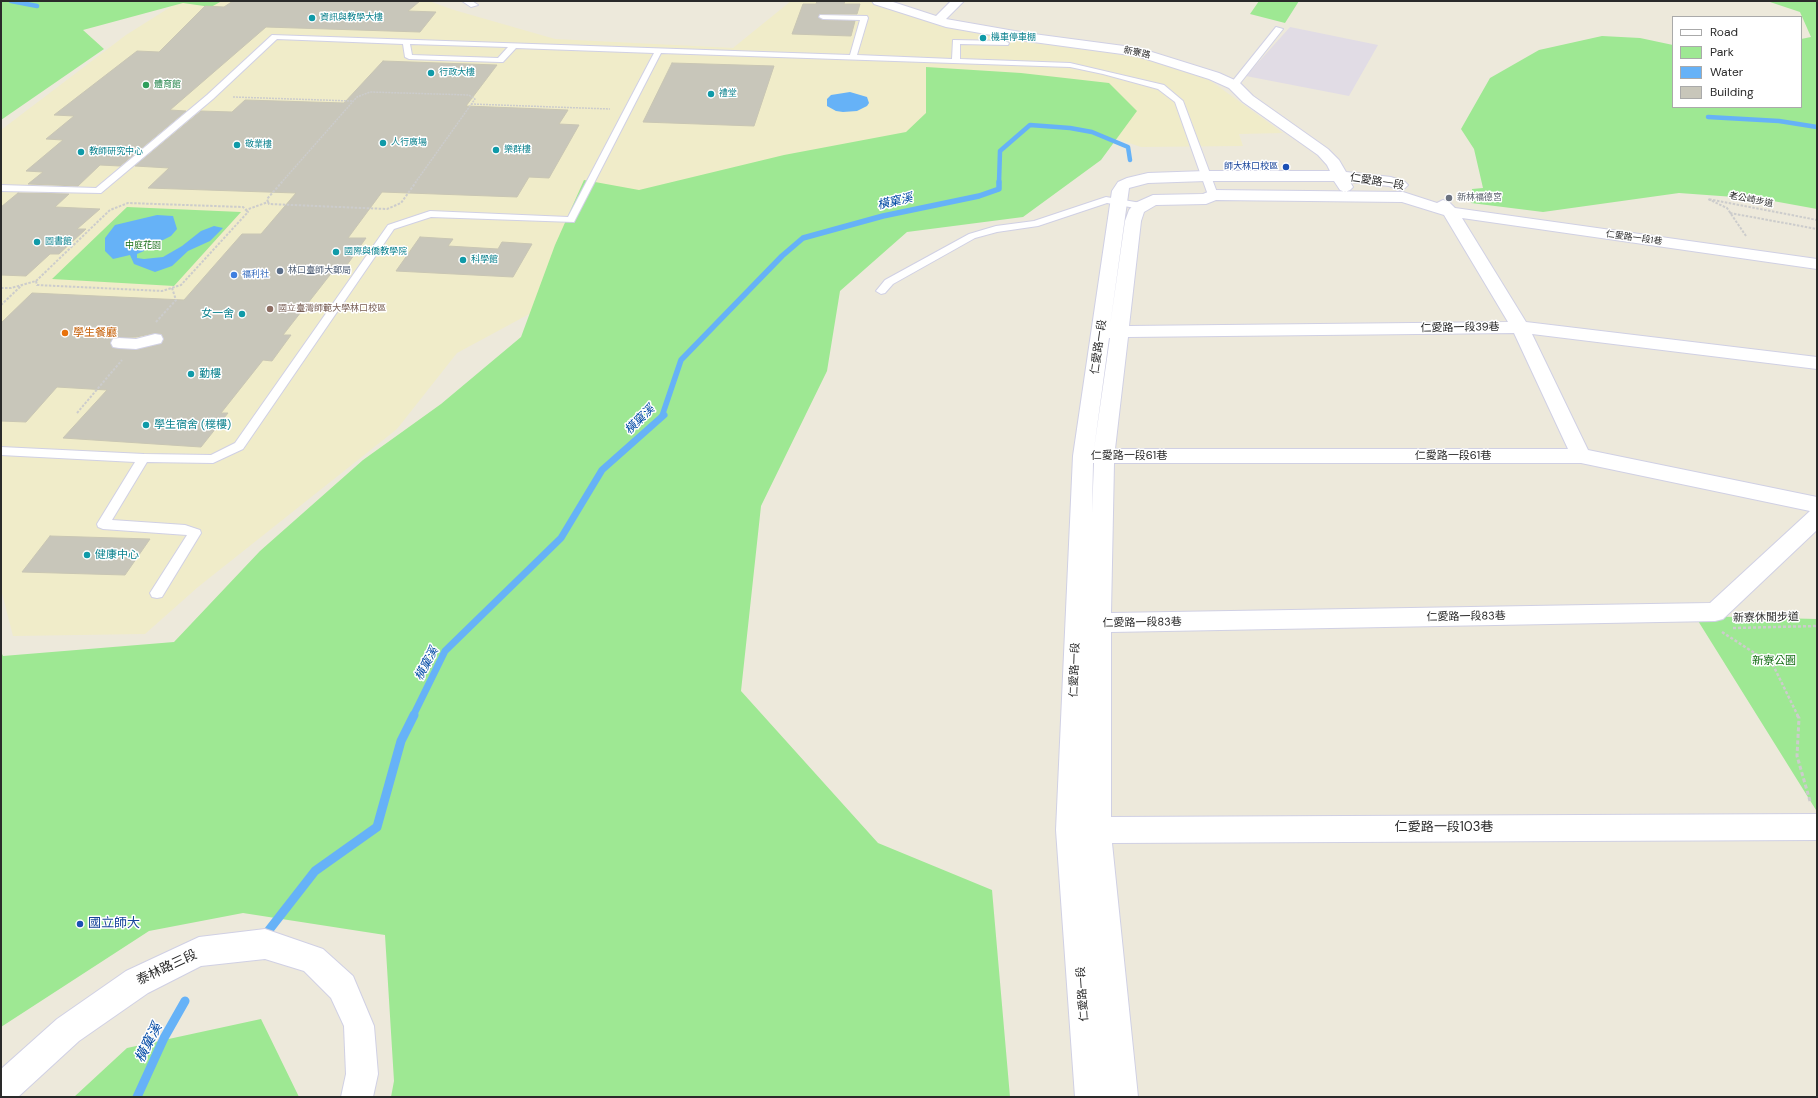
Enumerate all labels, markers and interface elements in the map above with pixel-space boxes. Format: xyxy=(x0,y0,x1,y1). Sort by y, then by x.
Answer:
marker: 資訊與教學大樓 xyxy=(307,13,317,23)
place label: 資訊與教學大樓 xyxy=(320,13,383,23)
legend xyxy=(1672,16,1802,108)
text: Road xyxy=(1710,24,1738,40)
marker: 機車停車棚 xyxy=(978,33,988,43)
place label: 機車停車棚 xyxy=(991,33,1036,43)
text: Park xyxy=(1710,44,1734,60)
street label: 新寮路 xyxy=(1123,45,1151,61)
text: Water xyxy=(1710,64,1743,80)
marker: 行政大樓 xyxy=(426,68,436,78)
place label: 行政大樓 xyxy=(439,68,475,78)
marker: 體育館 xyxy=(141,80,151,90)
place label: 體育館 xyxy=(154,80,181,90)
text: Building xyxy=(1710,84,1754,100)
marker: 禮堂 xyxy=(706,89,716,99)
place label: 禮堂 xyxy=(719,89,737,99)
marker: 人行廣場 xyxy=(378,138,388,148)
place label: 人行廣場 xyxy=(391,138,427,148)
marker: 敬業樓 xyxy=(232,140,242,150)
place label: 敬業樓 xyxy=(245,140,272,150)
marker: 樂群樓 xyxy=(491,145,501,155)
place label: 樂群樓 xyxy=(504,145,531,155)
marker: 教師研究中心 xyxy=(76,147,86,157)
place label: 教師研究中心 xyxy=(89,147,143,157)
place label: 師大林口校區 xyxy=(1224,162,1278,172)
marker: 師大林口校區 xyxy=(1281,162,1291,172)
street label: 仁愛路一段 xyxy=(1349,171,1405,193)
street label: 老公崎步道 xyxy=(1728,190,1774,210)
water label: 橫窠溪 xyxy=(876,191,914,213)
marker: 新林福德宮 xyxy=(1444,193,1454,203)
place label: 新林福德宮 xyxy=(1457,193,1502,203)
street label: 仁愛路一段1巷 xyxy=(1605,229,1663,247)
marker: 圖書館 xyxy=(32,237,42,247)
place label: 圖書館 xyxy=(45,237,72,247)
park label: 中庭花園 xyxy=(125,241,161,251)
marker: 國際與僑教學院 xyxy=(331,247,341,257)
place label: 國際與僑教學院 xyxy=(344,247,407,257)
marker: 科學館 xyxy=(458,255,468,265)
place label: 科學館 xyxy=(471,255,498,265)
marker: 林口臺師大郵局 xyxy=(275,266,285,276)
place label: 林口臺師大郵局 xyxy=(288,266,351,276)
marker: 福利社 xyxy=(229,270,239,280)
place label: 福利社 xyxy=(242,270,269,280)
marker: 國立臺灣師範大學林口校區 xyxy=(265,304,275,314)
place label: 國立臺灣師範大學林口校區 xyxy=(278,304,386,314)
place label: 女一舍 xyxy=(201,307,234,321)
marker: 女一舍 xyxy=(237,309,247,319)
street label: 仁愛路一段 xyxy=(1089,319,1109,375)
street label: 仁愛路一段39巷 xyxy=(1420,321,1500,335)
place label: 學生餐廳 xyxy=(73,326,117,340)
marker: 學生餐廳 xyxy=(60,328,70,338)
place label: 勤樓 xyxy=(199,367,221,381)
marker: 勤樓 xyxy=(186,369,196,379)
water label: 橫窠溪 xyxy=(622,402,658,438)
place label: 學生宿舍 (樸樓) xyxy=(154,418,231,432)
marker: 學生宿舍 (樸樓) xyxy=(141,420,151,430)
street label: 仁愛路一段61巷 xyxy=(1091,449,1167,463)
street label: 仁愛路一段61巷 xyxy=(1415,449,1491,463)
place label: 健康中心 xyxy=(95,548,139,562)
marker: 健康中心 xyxy=(82,550,92,560)
street label: 仁愛路一段83巷 xyxy=(1426,610,1506,624)
street label: 新寮休閒步道 xyxy=(1733,611,1799,625)
street label: 仁愛路一段83巷 xyxy=(1102,616,1182,630)
street label: 仁愛路一段 xyxy=(1067,642,1083,698)
water label: 橫窠溪 xyxy=(412,645,442,683)
park label: 新寮公園 xyxy=(1752,654,1796,668)
street label: 仁愛路一段103巷 xyxy=(1395,820,1493,836)
place label: 國立師大 xyxy=(88,916,140,932)
marker: 國立師大 xyxy=(75,919,85,929)
street label: 泰林路三段 xyxy=(134,947,200,989)
street label: 仁愛路一段 xyxy=(1074,966,1092,1022)
water label: 橫窠溪 xyxy=(132,1020,166,1066)

